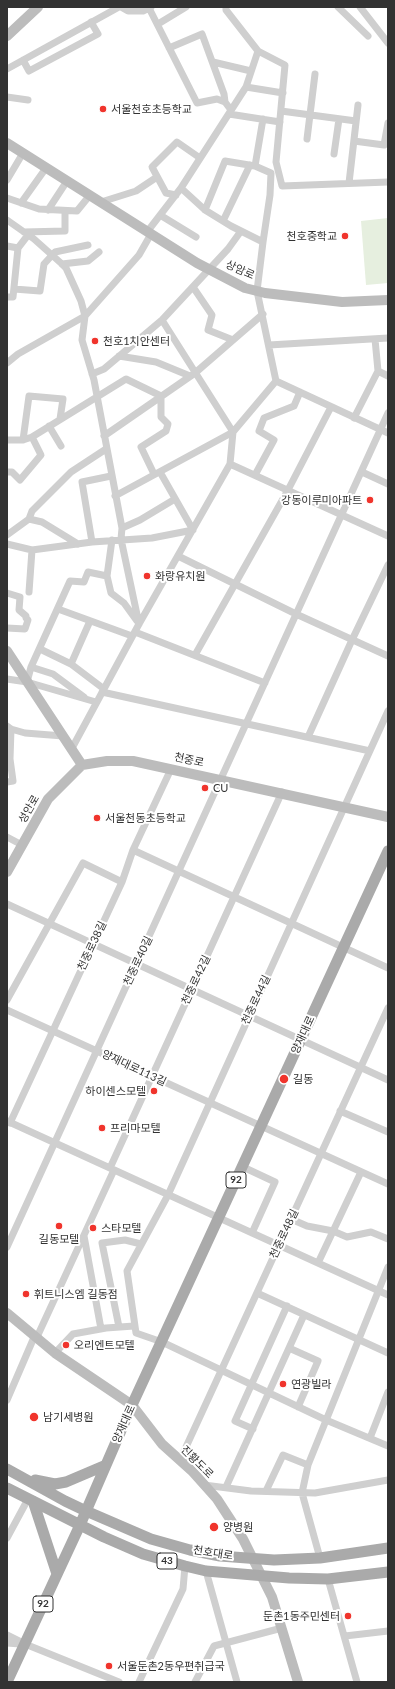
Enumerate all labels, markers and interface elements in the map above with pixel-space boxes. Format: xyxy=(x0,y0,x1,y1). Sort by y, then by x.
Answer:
place label: 서울천호초등학교 xyxy=(111,102,192,116)
marker: 서울천호초등학교 xyxy=(98,104,108,114)
place label: 천호중학교 xyxy=(286,229,337,243)
marker: 천호중학교 xyxy=(340,231,350,241)
street label: 상암로 xyxy=(223,258,257,282)
place label: 천호1치안센터 xyxy=(103,334,170,348)
marker: 천호1치안센터 xyxy=(90,336,100,346)
place label: 강동이루미아파트 xyxy=(281,493,362,507)
marker: 강동이루미아파트 xyxy=(365,495,375,505)
place label: 화랑유치원 xyxy=(155,569,206,583)
marker: 화랑유치원 xyxy=(142,571,152,581)
street label: 천중로 xyxy=(173,750,205,770)
place label: CU xyxy=(213,781,228,795)
marker: CU xyxy=(200,783,210,793)
street label: 성안로 xyxy=(16,793,42,825)
place label: 서울천동초등학교 xyxy=(105,811,186,825)
marker: 서울천동초등학교 xyxy=(92,813,102,823)
street label: 천중로38길 xyxy=(75,919,109,973)
street label: 천중로40길 xyxy=(121,934,155,988)
street label: 천중로42길 xyxy=(179,953,213,1007)
street label: 천중로44길 xyxy=(239,973,273,1027)
street label: 양재대로 xyxy=(288,1014,318,1056)
street label: 양재대로113길 xyxy=(100,1047,168,1089)
place label: 길동 xyxy=(293,1072,313,1086)
marker: 길동 xyxy=(278,1073,290,1085)
place label: 하이센스모텔 xyxy=(85,1084,146,1098)
marker: 하이센스모텔 xyxy=(149,1086,159,1096)
place label: 프리마모텔 xyxy=(110,1121,161,1135)
marker: 프리마모텔 xyxy=(97,1123,107,1133)
road number: 92 xyxy=(226,1172,246,1188)
street label: 천중로48길 xyxy=(267,1207,301,1261)
marker: 길동모텔 xyxy=(54,1221,64,1231)
place label: 스타모텔 xyxy=(101,1221,141,1235)
marker: 스타모텔 xyxy=(88,1223,98,1233)
place label: 길동모텔 xyxy=(39,1232,79,1246)
place label: 휘트니스엠 길동점 xyxy=(34,1287,118,1301)
marker: 휘트니스엠 길동점 xyxy=(21,1289,31,1299)
place label: 오리엔트모텔 xyxy=(74,1338,135,1352)
marker: 오리엔트모텔 xyxy=(61,1340,71,1350)
place label: 연광빌라 xyxy=(291,1377,331,1391)
marker: 연광빌라 xyxy=(278,1379,288,1389)
street label: 양재대로 xyxy=(110,1403,138,1445)
place label: 남기세병원 xyxy=(43,1410,94,1424)
marker: 남기세병원 xyxy=(28,1411,40,1423)
street label: 진황도로 xyxy=(178,1443,216,1481)
place label: 양병원 xyxy=(223,1520,253,1534)
marker: 양병원 xyxy=(208,1521,220,1533)
street label: 천호대로 xyxy=(192,1543,234,1563)
road number: 43 xyxy=(157,1553,177,1569)
road number: 92 xyxy=(33,1596,53,1612)
place label: 둔촌1동주민센터 xyxy=(263,1609,340,1623)
marker: 둔촌1동주민센터 xyxy=(343,1611,353,1621)
place label: 서울둔촌2동우편취급국 xyxy=(117,1659,225,1673)
marker: 서울둔촌2동우편취급국 xyxy=(104,1661,114,1671)

